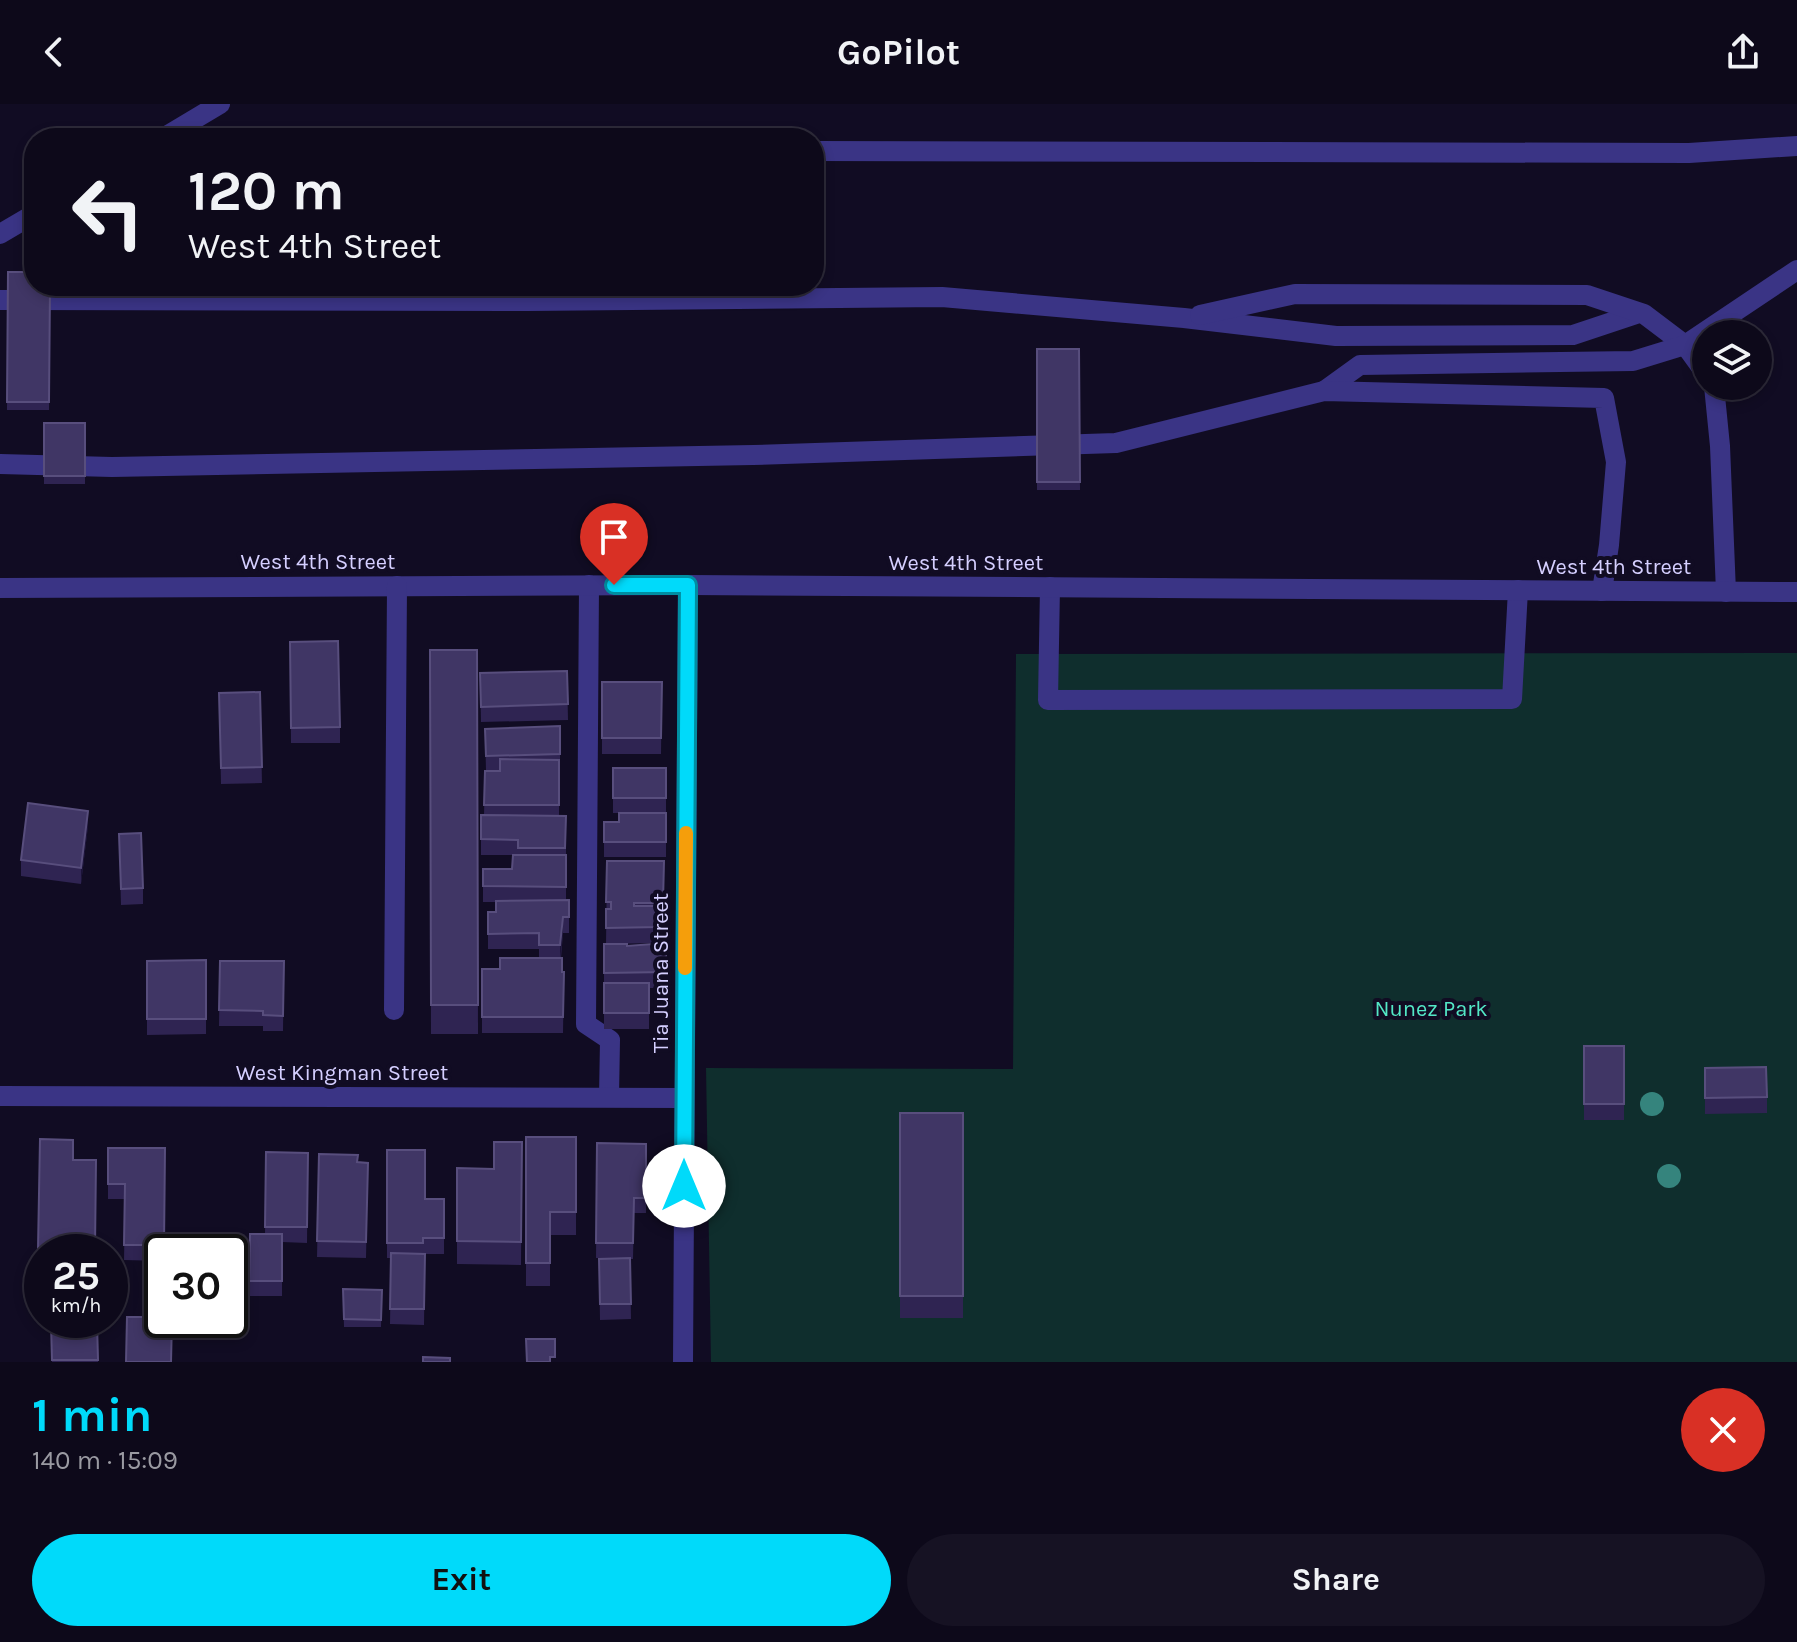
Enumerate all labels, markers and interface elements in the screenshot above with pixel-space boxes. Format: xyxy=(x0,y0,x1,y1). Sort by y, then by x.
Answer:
icon: back xyxy=(32,30,76,74)
icon: share xyxy=(1721,30,1765,74)
text: GoPilot xyxy=(837,31,960,73)
text: 120 m xyxy=(188,158,345,223)
icon: left xyxy=(56,160,160,264)
text: West 4th Street xyxy=(188,225,441,267)
map controls xyxy=(1692,320,1772,400)
button: layers xyxy=(1692,320,1772,400)
pin xyxy=(580,503,648,585)
icon: arrive xyxy=(592,515,636,559)
street label: West 4th Street xyxy=(241,549,395,575)
street label: West 4th Street xyxy=(889,550,1043,576)
street label: West 4th Street xyxy=(1537,554,1691,580)
street label: Tia Juana Street xyxy=(648,893,674,1053)
park label: Nunez Park xyxy=(1374,996,1488,1022)
street label: West Kingman Street xyxy=(236,1060,448,1086)
position arrow xyxy=(642,1144,726,1228)
speed limit sign: 30 xyxy=(144,1234,248,1338)
text: 25 xyxy=(52,1252,100,1299)
text: km/h xyxy=(51,1294,101,1317)
text: 1 min xyxy=(32,1387,152,1443)
button: close xyxy=(1681,1388,1765,1472)
text: 140 m · 15:09 xyxy=(32,1445,178,1476)
button: Exit xyxy=(32,1534,891,1626)
button: Share xyxy=(907,1534,1765,1626)

